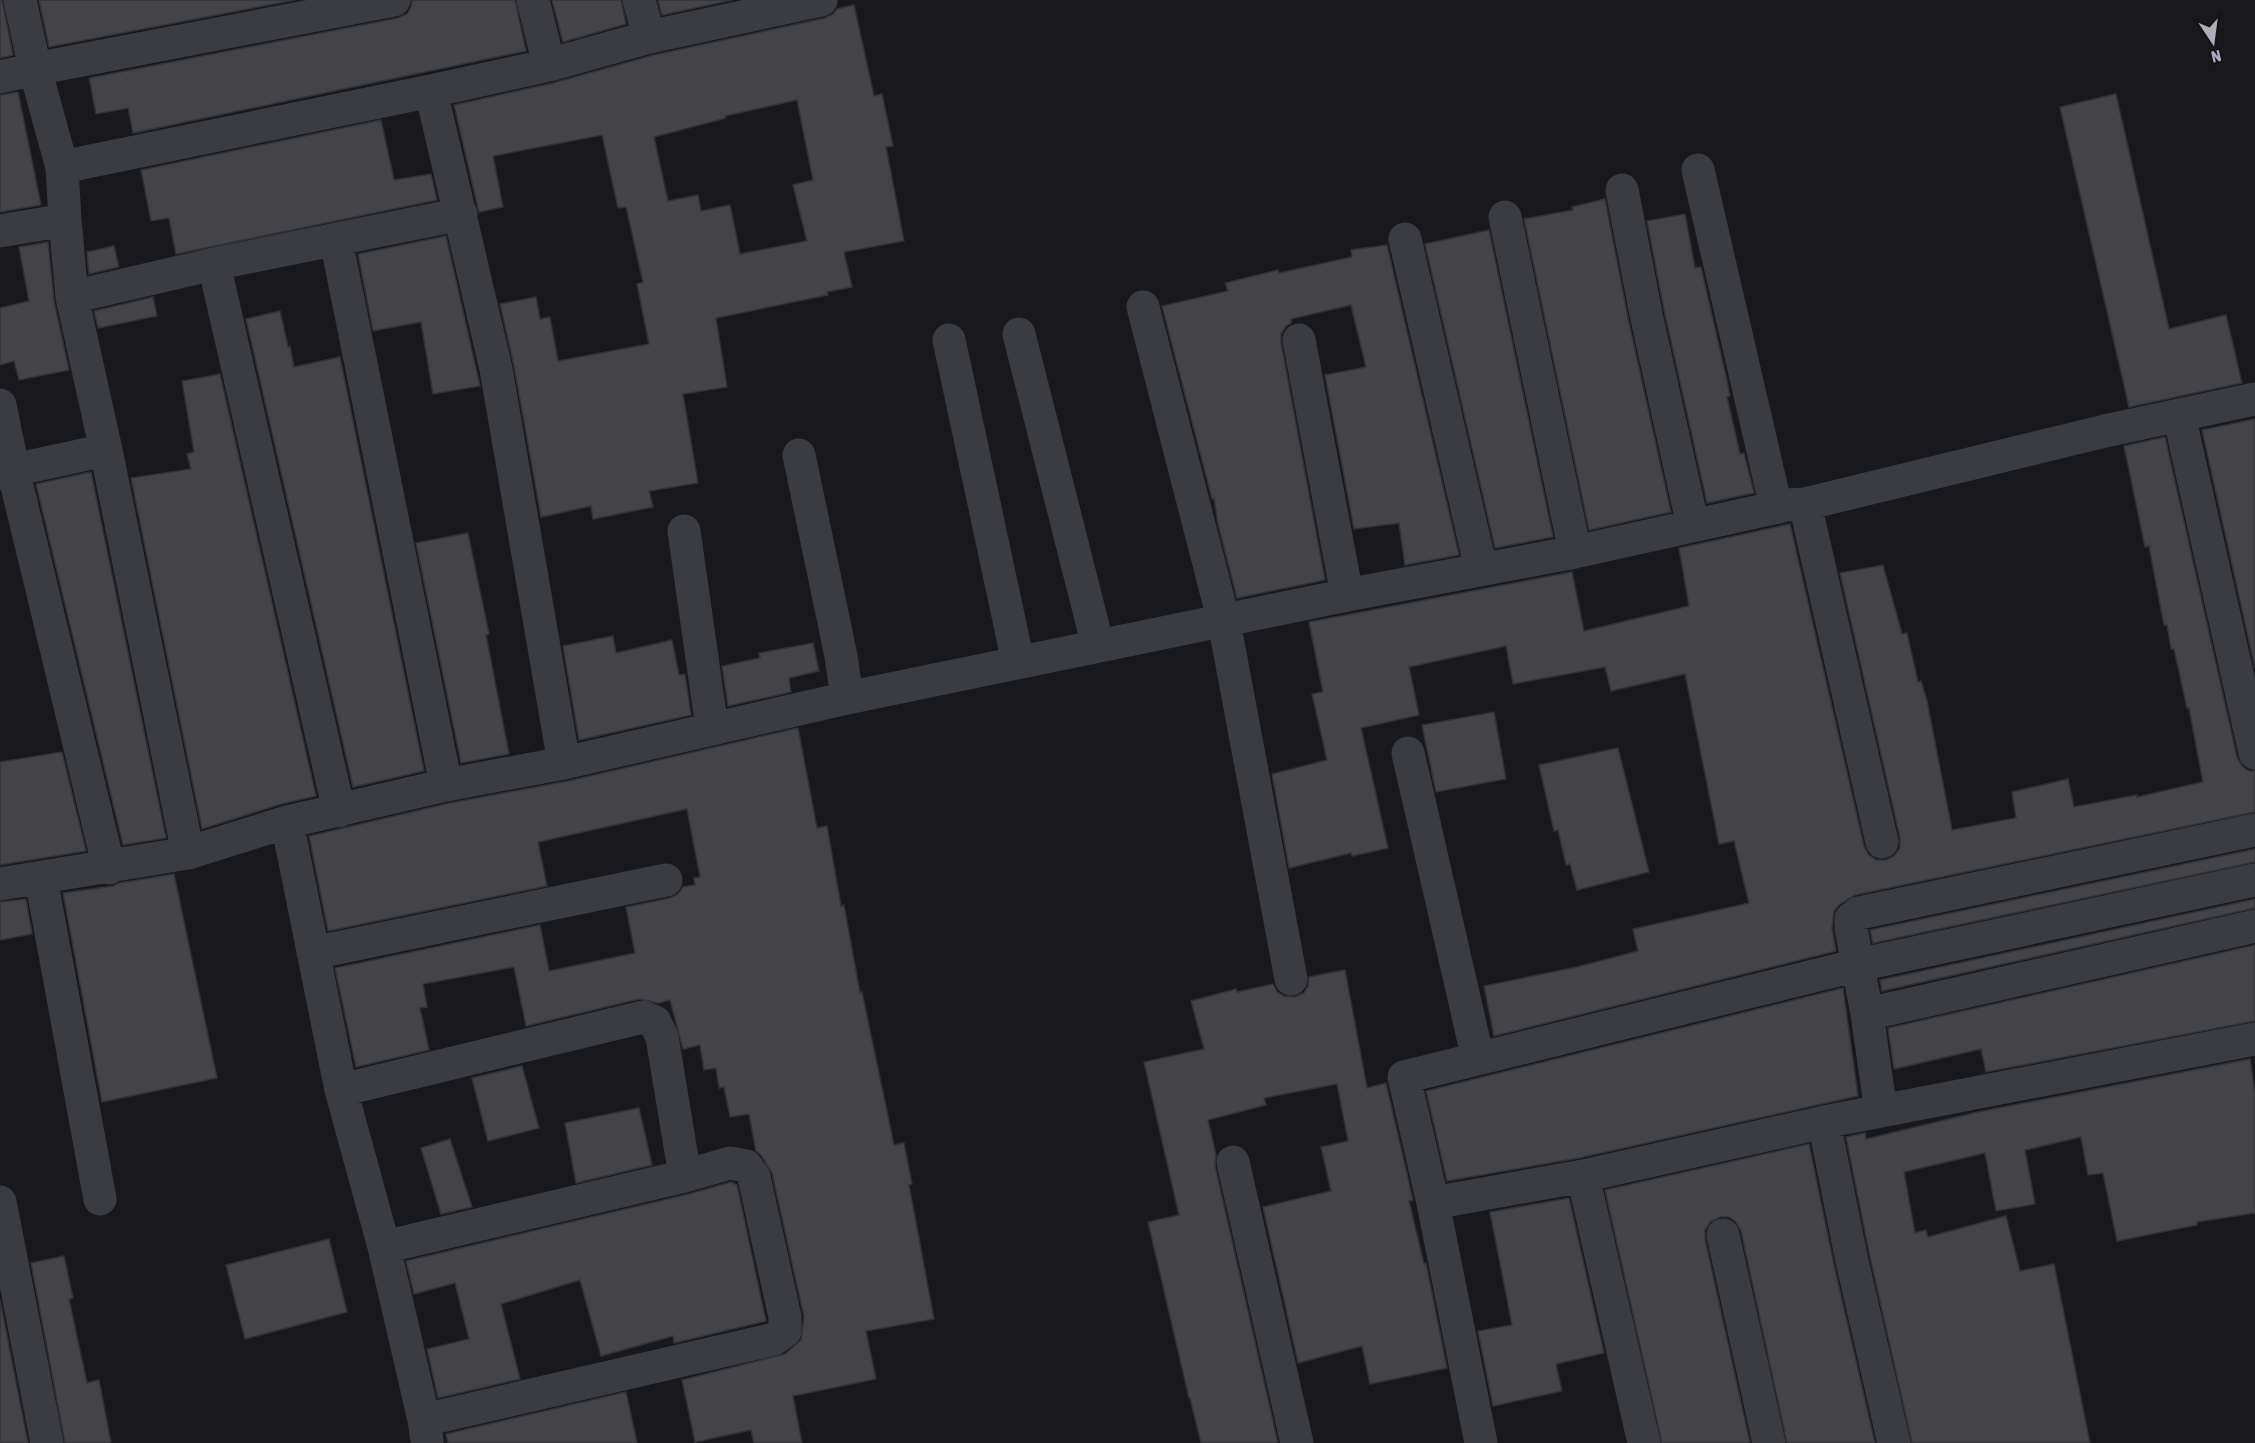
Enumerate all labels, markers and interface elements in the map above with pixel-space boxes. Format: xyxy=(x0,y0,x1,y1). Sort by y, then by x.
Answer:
north arrow xyxy=(2183,12,2243,72)
text: N xyxy=(2210,47,2223,66)

